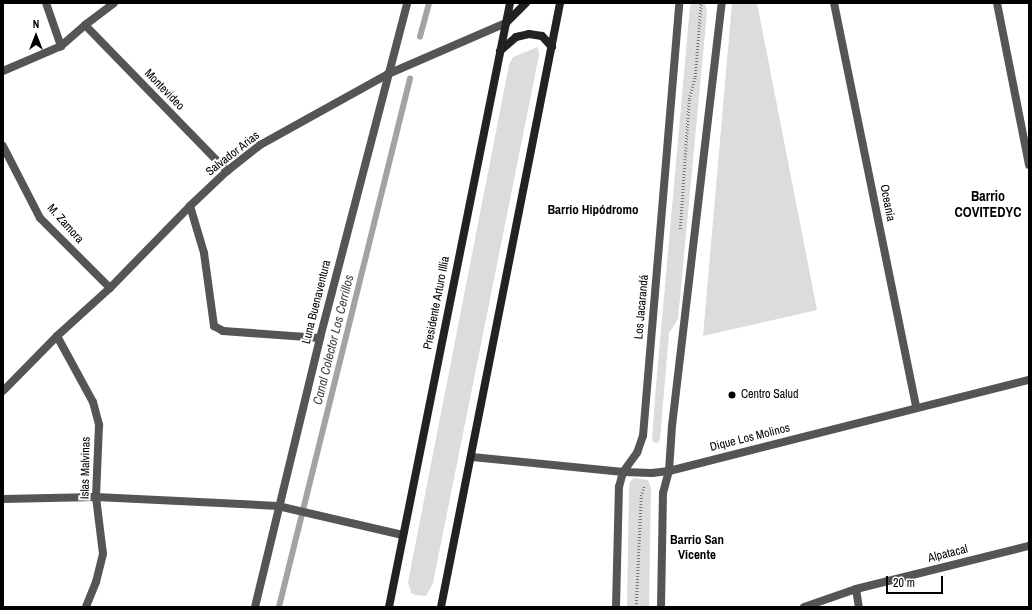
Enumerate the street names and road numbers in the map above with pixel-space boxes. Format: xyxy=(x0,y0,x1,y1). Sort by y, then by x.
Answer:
street label: Montevideo xyxy=(141,67,187,113)
street label: Salvador Arias xyxy=(203,128,263,180)
street label: Oceanía xyxy=(876,183,898,223)
street label: M. Zamora xyxy=(44,202,86,246)
street label: Presidente Arturo Illia xyxy=(421,255,453,351)
street label: Luna Buenaventura xyxy=(300,259,334,345)
street label: Los Jacarandá xyxy=(632,274,652,340)
street label: Dique Los Molinos xyxy=(708,421,792,455)
street label: Islas Malvinas xyxy=(78,437,94,499)
street label: Alpatacal xyxy=(927,542,969,566)

